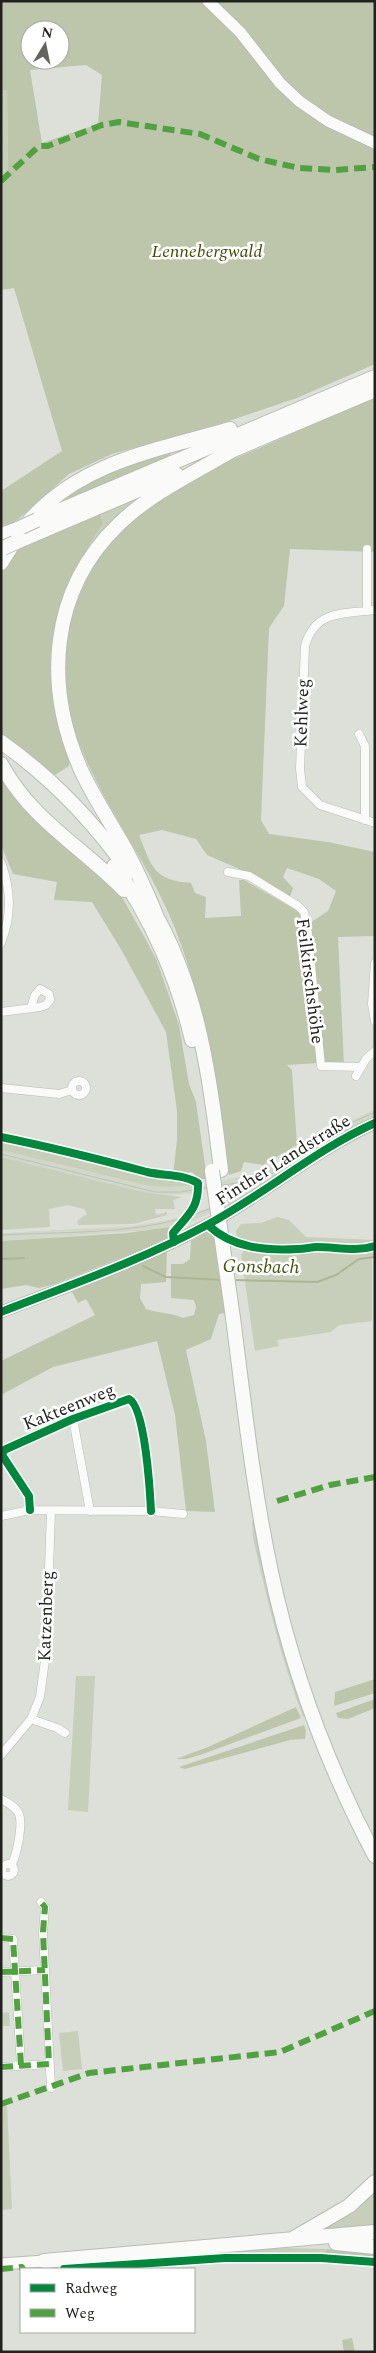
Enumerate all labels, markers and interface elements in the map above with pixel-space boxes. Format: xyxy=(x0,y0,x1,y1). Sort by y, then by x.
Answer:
north arrow xyxy=(20,20,70,70)
text: N xyxy=(40,21,55,44)
park label: Lennebergwald xyxy=(152,238,262,265)
street label: Kehlweg xyxy=(287,678,317,748)
street label: Feilkirschshöhe xyxy=(289,916,331,1046)
street label: Finther Landstraße xyxy=(210,1108,356,1212)
water label: Gonsbach xyxy=(222,1252,300,1282)
street label: Kakteenweg xyxy=(19,1376,119,1438)
street label: Katzenberg xyxy=(31,1570,61,1662)
legend xyxy=(20,2268,195,2333)
text: Radweg xyxy=(65,2277,118,2300)
text: Weg xyxy=(65,2302,95,2325)

